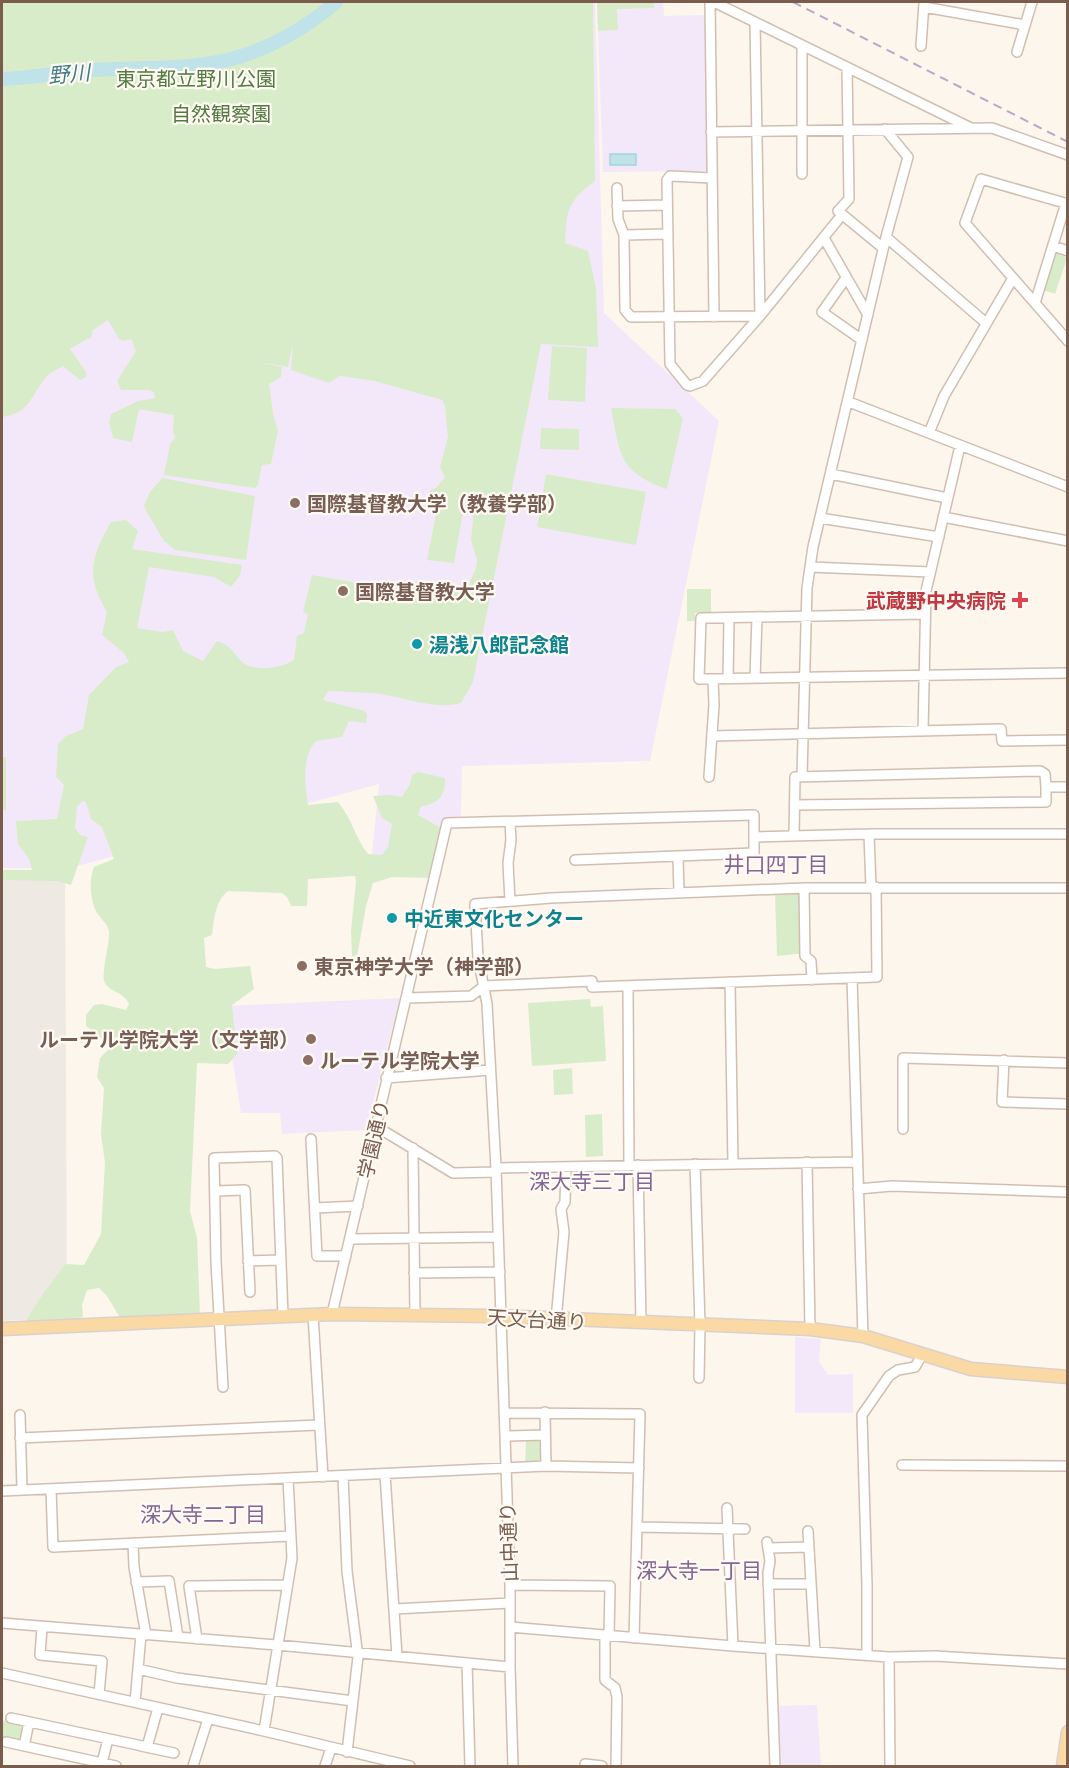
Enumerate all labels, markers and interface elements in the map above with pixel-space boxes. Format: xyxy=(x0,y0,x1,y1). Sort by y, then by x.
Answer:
water label: 野川 xyxy=(47,59,93,87)
park label: 東京都立野川公園 xyxy=(116,66,276,90)
park label: 自然観察園 xyxy=(171,101,271,125)
place label: 国際基督教大学（教養学部） xyxy=(307,491,567,515)
marker: 国際基督教大学（教養学部） xyxy=(288,496,302,510)
place label: 国際基督教大学 xyxy=(355,579,495,603)
marker: 国際基督教大学 xyxy=(336,584,350,598)
place label: 武蔵野中央病院 xyxy=(866,588,1006,612)
marker: 武蔵野中央病院 xyxy=(1011,591,1029,609)
place label: 湯浅八郎記念館 xyxy=(429,632,569,656)
marker: 湯浅八郎記念館 xyxy=(410,637,424,651)
district label: 井口四丁目 xyxy=(724,851,829,876)
place label: 中近東文化センター xyxy=(404,906,584,930)
marker: 中近東文化センター xyxy=(385,911,399,925)
place label: 東京神学大学（神学部） xyxy=(314,954,534,978)
marker: 東京神学大学（神学部） xyxy=(295,959,309,973)
place label: ルーテル学院大学（文学部） xyxy=(39,1027,299,1051)
marker: ルーテル学院大学（文学部） xyxy=(304,1032,318,1046)
place label: ルーテル学院大学 xyxy=(320,1048,480,1072)
marker: ルーテル学院大学 xyxy=(301,1053,315,1067)
street label: 学園通り xyxy=(352,1097,394,1181)
district label: 深大寺三丁目 xyxy=(529,1168,655,1193)
street label: 天文台通り xyxy=(486,1304,588,1334)
district label: 深大寺二丁目 xyxy=(140,1501,266,1526)
street label: 山中通り xyxy=(495,1502,521,1582)
district label: 深大寺一丁目 xyxy=(636,1557,762,1582)

